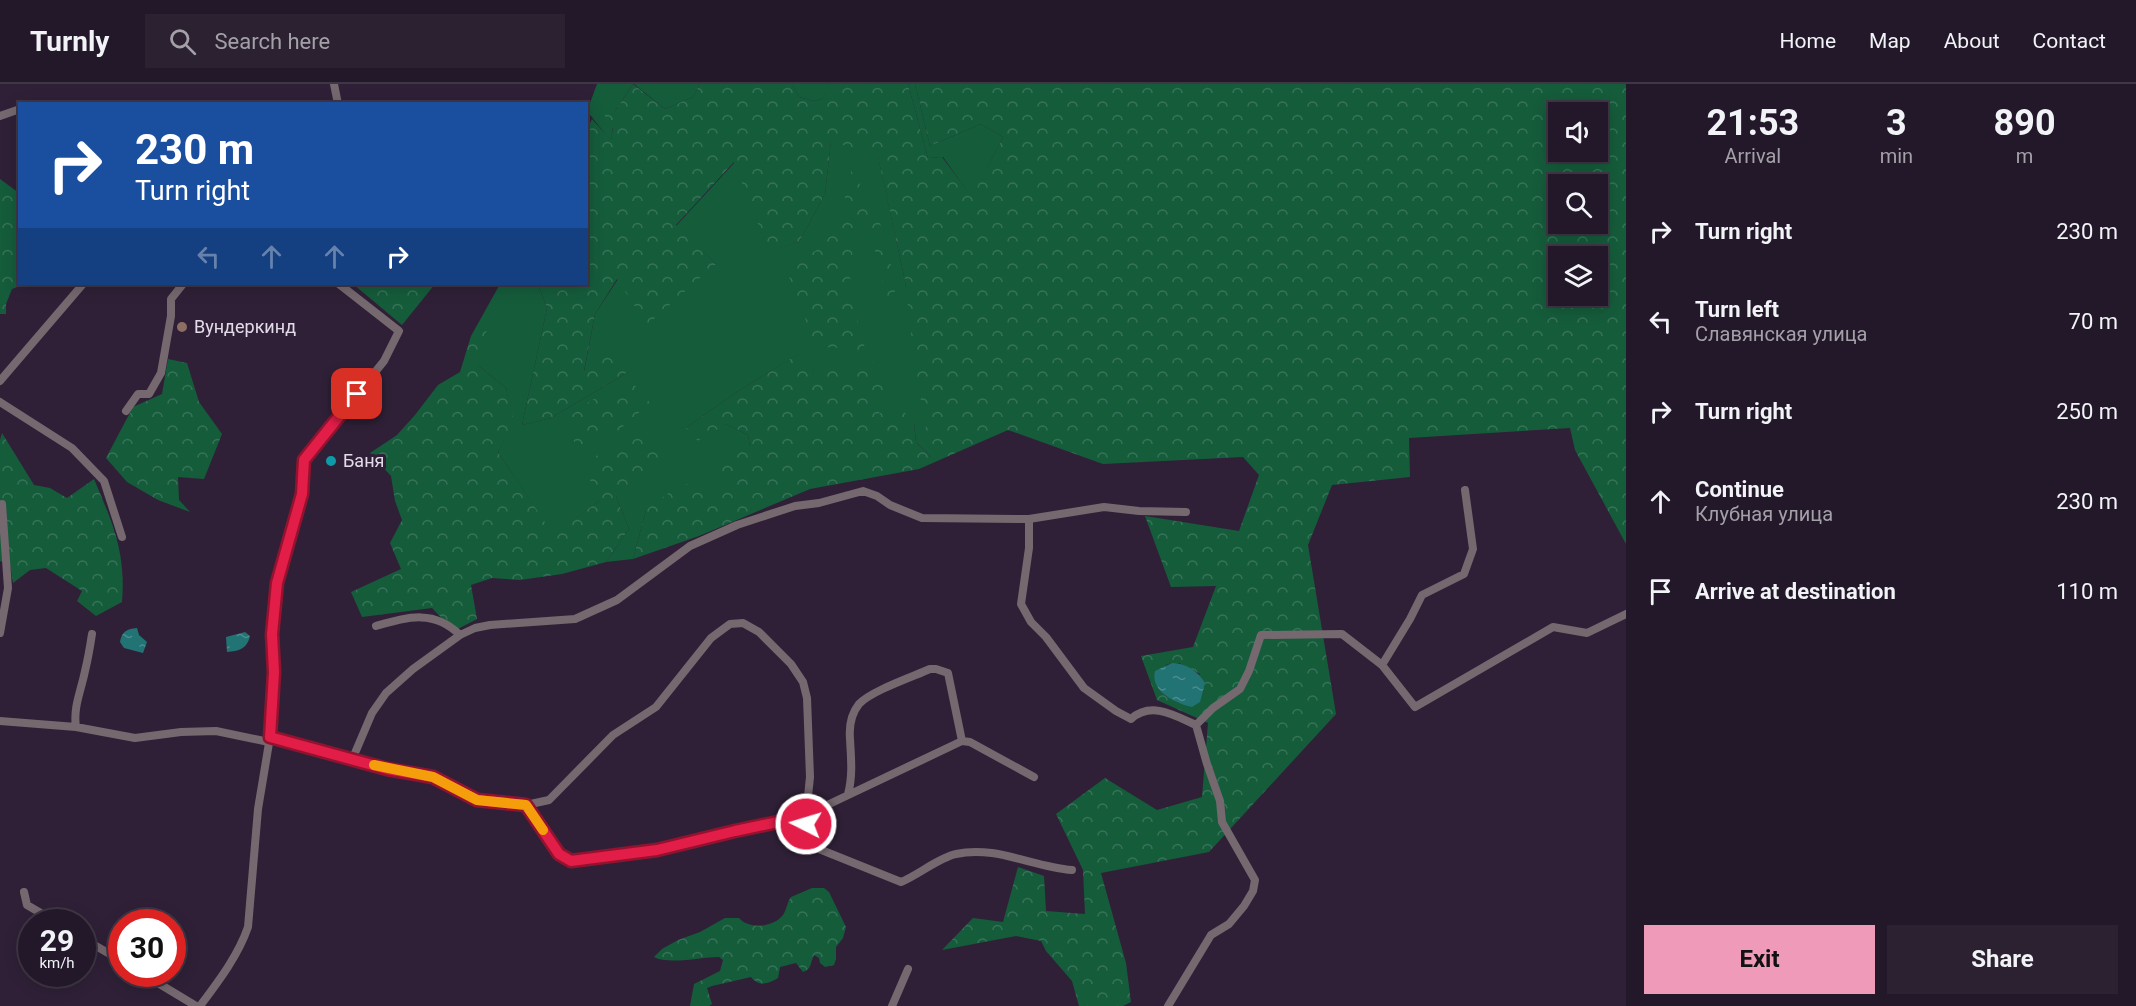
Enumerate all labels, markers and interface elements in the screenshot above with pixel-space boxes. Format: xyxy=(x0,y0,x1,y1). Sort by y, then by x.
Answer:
search box xyxy=(145,14,565,68)
text: Turnly xyxy=(30,25,109,58)
icon: search xyxy=(166,25,199,58)
text: Search here xyxy=(214,29,330,54)
text: Home xyxy=(1780,29,1836,53)
text: Map xyxy=(1869,29,1911,53)
text: About xyxy=(1944,29,2000,53)
text: Contact xyxy=(2033,29,2106,53)
map controls xyxy=(1548,102,1608,306)
button: sound xyxy=(1548,102,1608,162)
text: 21:53 xyxy=(1706,102,1799,144)
text: 3 xyxy=(1886,102,1907,144)
text: 890 xyxy=(1994,102,2056,144)
text: 230 m xyxy=(135,125,254,174)
icon: right xyxy=(36,126,114,204)
text: Arrival xyxy=(1724,144,1781,168)
text: min xyxy=(1880,144,1913,168)
text: m xyxy=(2016,144,2033,168)
button: search xyxy=(1548,174,1608,234)
text: Turn right xyxy=(135,175,250,207)
icon: right xyxy=(1644,215,1677,248)
text: Turn right xyxy=(1695,219,1792,244)
text: 230 m xyxy=(2056,219,2118,244)
icon: left xyxy=(192,240,225,273)
icon: ahead xyxy=(255,240,288,273)
icon: ahead xyxy=(318,240,351,273)
icon: right xyxy=(381,240,414,273)
button: layers xyxy=(1548,246,1608,306)
text: Turn left xyxy=(1695,297,1779,322)
icon: left xyxy=(1644,305,1677,338)
text: 70 m xyxy=(2069,309,2118,334)
place label: Вундеркинд xyxy=(194,316,296,337)
marker: Вундеркинд xyxy=(175,320,189,334)
text: Славянская улица xyxy=(1695,322,1867,346)
pin xyxy=(331,368,382,419)
icon: arrive xyxy=(340,377,373,410)
icon: right xyxy=(1644,395,1677,428)
text: Turn right xyxy=(1695,399,1792,424)
text: 250 m xyxy=(2056,399,2118,424)
place label: Баня xyxy=(343,450,384,471)
marker: Баня xyxy=(324,454,338,468)
text: Continue xyxy=(1695,477,1784,502)
icon: ahead xyxy=(1644,485,1677,518)
text: 230 m xyxy=(2056,489,2118,514)
text: Клубная улица xyxy=(1695,502,1833,526)
icon: arrive xyxy=(1644,575,1677,608)
text: Arrive at destination xyxy=(1695,579,1896,604)
text: 110 m xyxy=(2056,579,2118,604)
position arrow xyxy=(774,792,838,856)
speed limit sign: 30 xyxy=(108,909,186,987)
text: 29 xyxy=(40,923,74,958)
button: Exit xyxy=(1644,925,1875,994)
button: Share xyxy=(1887,925,2118,994)
text: km/h xyxy=(39,954,75,972)

